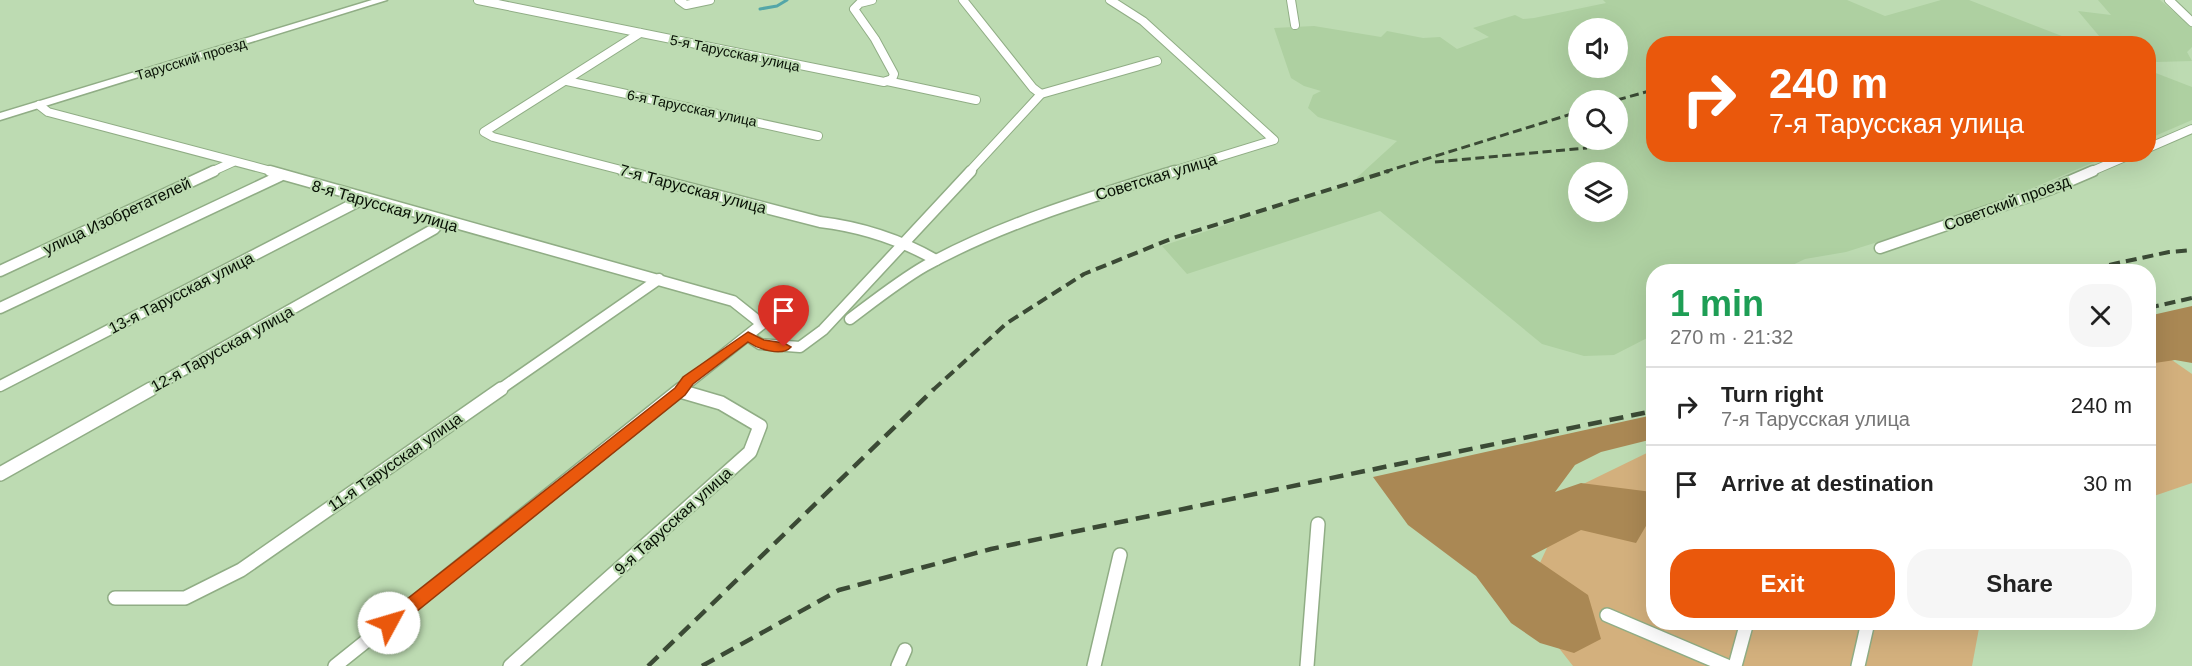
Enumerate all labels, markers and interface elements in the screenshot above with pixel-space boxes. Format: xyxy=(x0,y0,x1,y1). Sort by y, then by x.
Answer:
map controls xyxy=(1568,18,1628,222)
button: sound xyxy=(1568,18,1628,78)
street label: 5-я Тарусская улица xyxy=(669,31,802,75)
street label: Тарусский проезд xyxy=(134,35,248,83)
icon: right xyxy=(1670,60,1748,138)
text: 240 m xyxy=(1769,60,1888,107)
street label: 6-я Тарусская улица xyxy=(626,86,759,130)
button: search xyxy=(1568,90,1628,150)
text: 7-я Тарусская улица xyxy=(1769,109,2024,139)
street label: Советская улица xyxy=(1093,150,1219,203)
street label: 7-я Тарусская улица xyxy=(618,161,768,217)
button: layers xyxy=(1568,162,1628,222)
street label: Советский проезд xyxy=(1942,172,2073,234)
street label: улица Изобретателей xyxy=(41,174,193,258)
street label: 8-я Тарусская улица xyxy=(310,177,460,235)
street label: 13-я Тарусская улица xyxy=(106,249,256,337)
text: 1 min xyxy=(1670,283,1764,324)
button: close xyxy=(2069,284,2132,347)
pin xyxy=(758,285,809,347)
icon: arrive xyxy=(767,294,800,327)
street label: 12-я Тарусская улица xyxy=(148,303,296,395)
text: 270 m · 21:32 xyxy=(1670,326,1793,348)
text: Turn right xyxy=(1721,382,1823,407)
icon: right xyxy=(1670,390,1703,423)
text: 240 m xyxy=(2071,393,2132,418)
text: 7-я Тарусская улица xyxy=(1721,408,1910,430)
street label: 11-я Тарусская улица xyxy=(325,409,465,515)
street label: 9-я Тарусская улица xyxy=(611,464,735,578)
icon: arrive xyxy=(1670,468,1703,501)
text: Arrive at destination xyxy=(1721,471,1934,496)
text: 30 m xyxy=(2083,471,2132,496)
button: Exit xyxy=(1670,549,1895,618)
button: Share xyxy=(1907,549,2132,618)
position arrow xyxy=(357,591,421,655)

